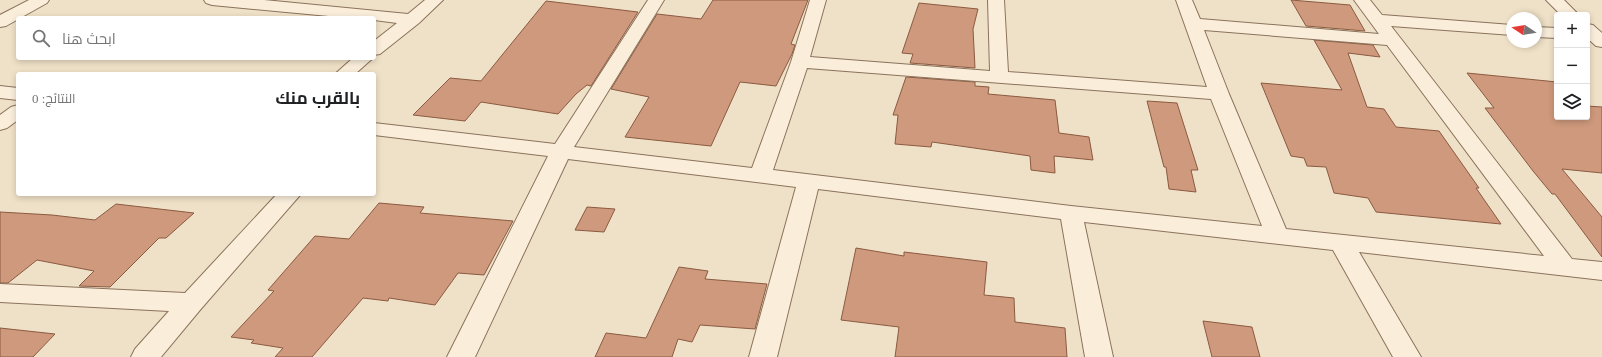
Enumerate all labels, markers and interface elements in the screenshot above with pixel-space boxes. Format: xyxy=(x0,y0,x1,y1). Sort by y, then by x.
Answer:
north arrow xyxy=(1506,12,1542,48)
map controls xyxy=(1554,12,1590,120)
button: + xyxy=(1554,12,1590,48)
search box xyxy=(16,16,376,60)
icon: search xyxy=(30,27,52,49)
text: ابحث هنا xyxy=(62,31,116,47)
button: − xyxy=(1554,48,1590,84)
button: layers xyxy=(1554,84,1590,120)
text: بالقرب منك xyxy=(276,89,360,108)
text: النتائج: 0 xyxy=(32,91,76,106)

